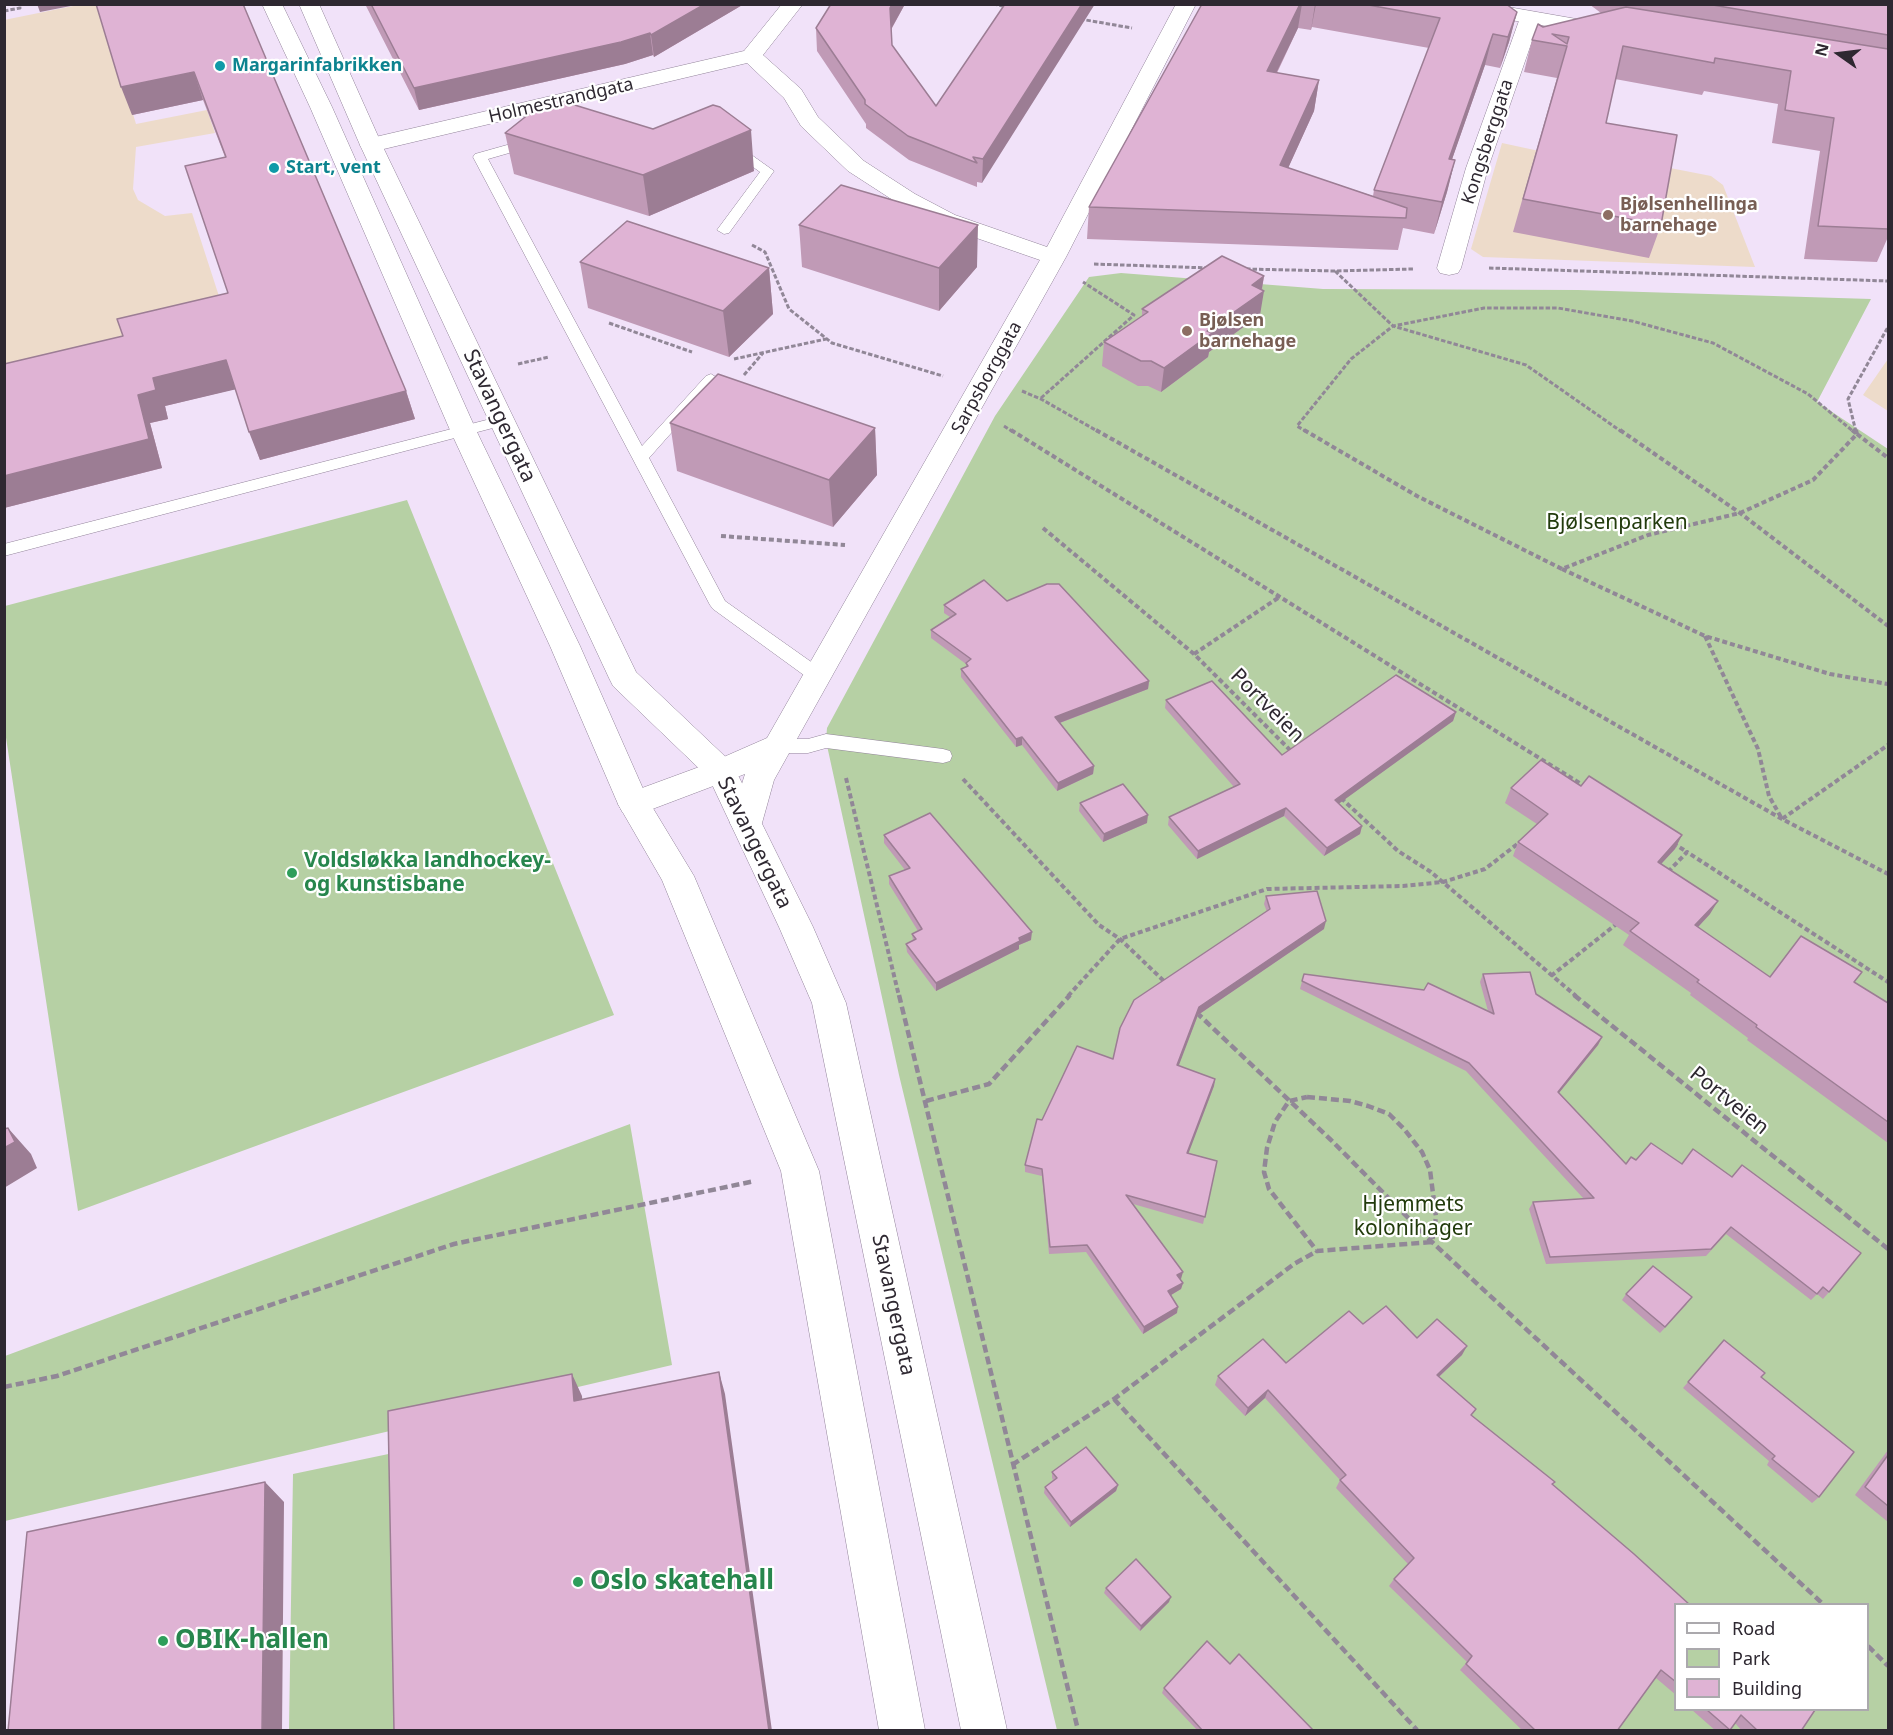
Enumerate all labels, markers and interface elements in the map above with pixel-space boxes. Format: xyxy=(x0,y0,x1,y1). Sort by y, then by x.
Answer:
north arrow xyxy=(1809,24,1869,84)
text: N xyxy=(1809,41,1834,59)
place label: Margarinfabrikken xyxy=(232,55,402,77)
marker: Margarinfabrikken xyxy=(213,59,227,73)
street label: Holmestrandgata xyxy=(486,74,636,128)
street label: Kongsberggata xyxy=(1458,77,1518,207)
place label: Start, vent xyxy=(286,157,381,179)
marker: Start, vent xyxy=(267,161,281,175)
place label: Bjølsenhellinga barnehage xyxy=(1620,194,1758,236)
marker: Bjølsenhellinga barnehage xyxy=(1601,208,1615,222)
place label: Bjølsen barnehage xyxy=(1199,310,1296,352)
street label: Sarpsborggata xyxy=(947,318,1027,438)
marker: Bjølsen barnehage xyxy=(1180,324,1194,338)
street label: Stavangergata xyxy=(457,346,541,486)
park label: Bjølsenparken xyxy=(1546,510,1688,536)
street label: Portveien xyxy=(1225,664,1309,748)
street label: Stavangergata xyxy=(711,773,797,913)
place label: Voldsløkka landhockey- og kunstisbane xyxy=(304,848,551,898)
marker: Voldsløkka landhockey- og kunstisbane xyxy=(285,866,299,880)
street label: Portveien xyxy=(1684,1061,1774,1141)
park label: Hjemmets kolonihager xyxy=(1354,1192,1472,1242)
street label: Stavangergata xyxy=(866,1232,920,1378)
place label: Oslo skatehall xyxy=(590,1566,774,1598)
marker: Oslo skatehall xyxy=(571,1575,585,1589)
legend xyxy=(1674,1603,1869,1711)
text: Road xyxy=(1732,1616,1775,1640)
place label: OBIK-hallen xyxy=(175,1625,329,1657)
marker: OBIK-hallen xyxy=(156,1634,170,1648)
text: Park xyxy=(1732,1646,1770,1670)
text: Building xyxy=(1732,1676,1802,1700)

